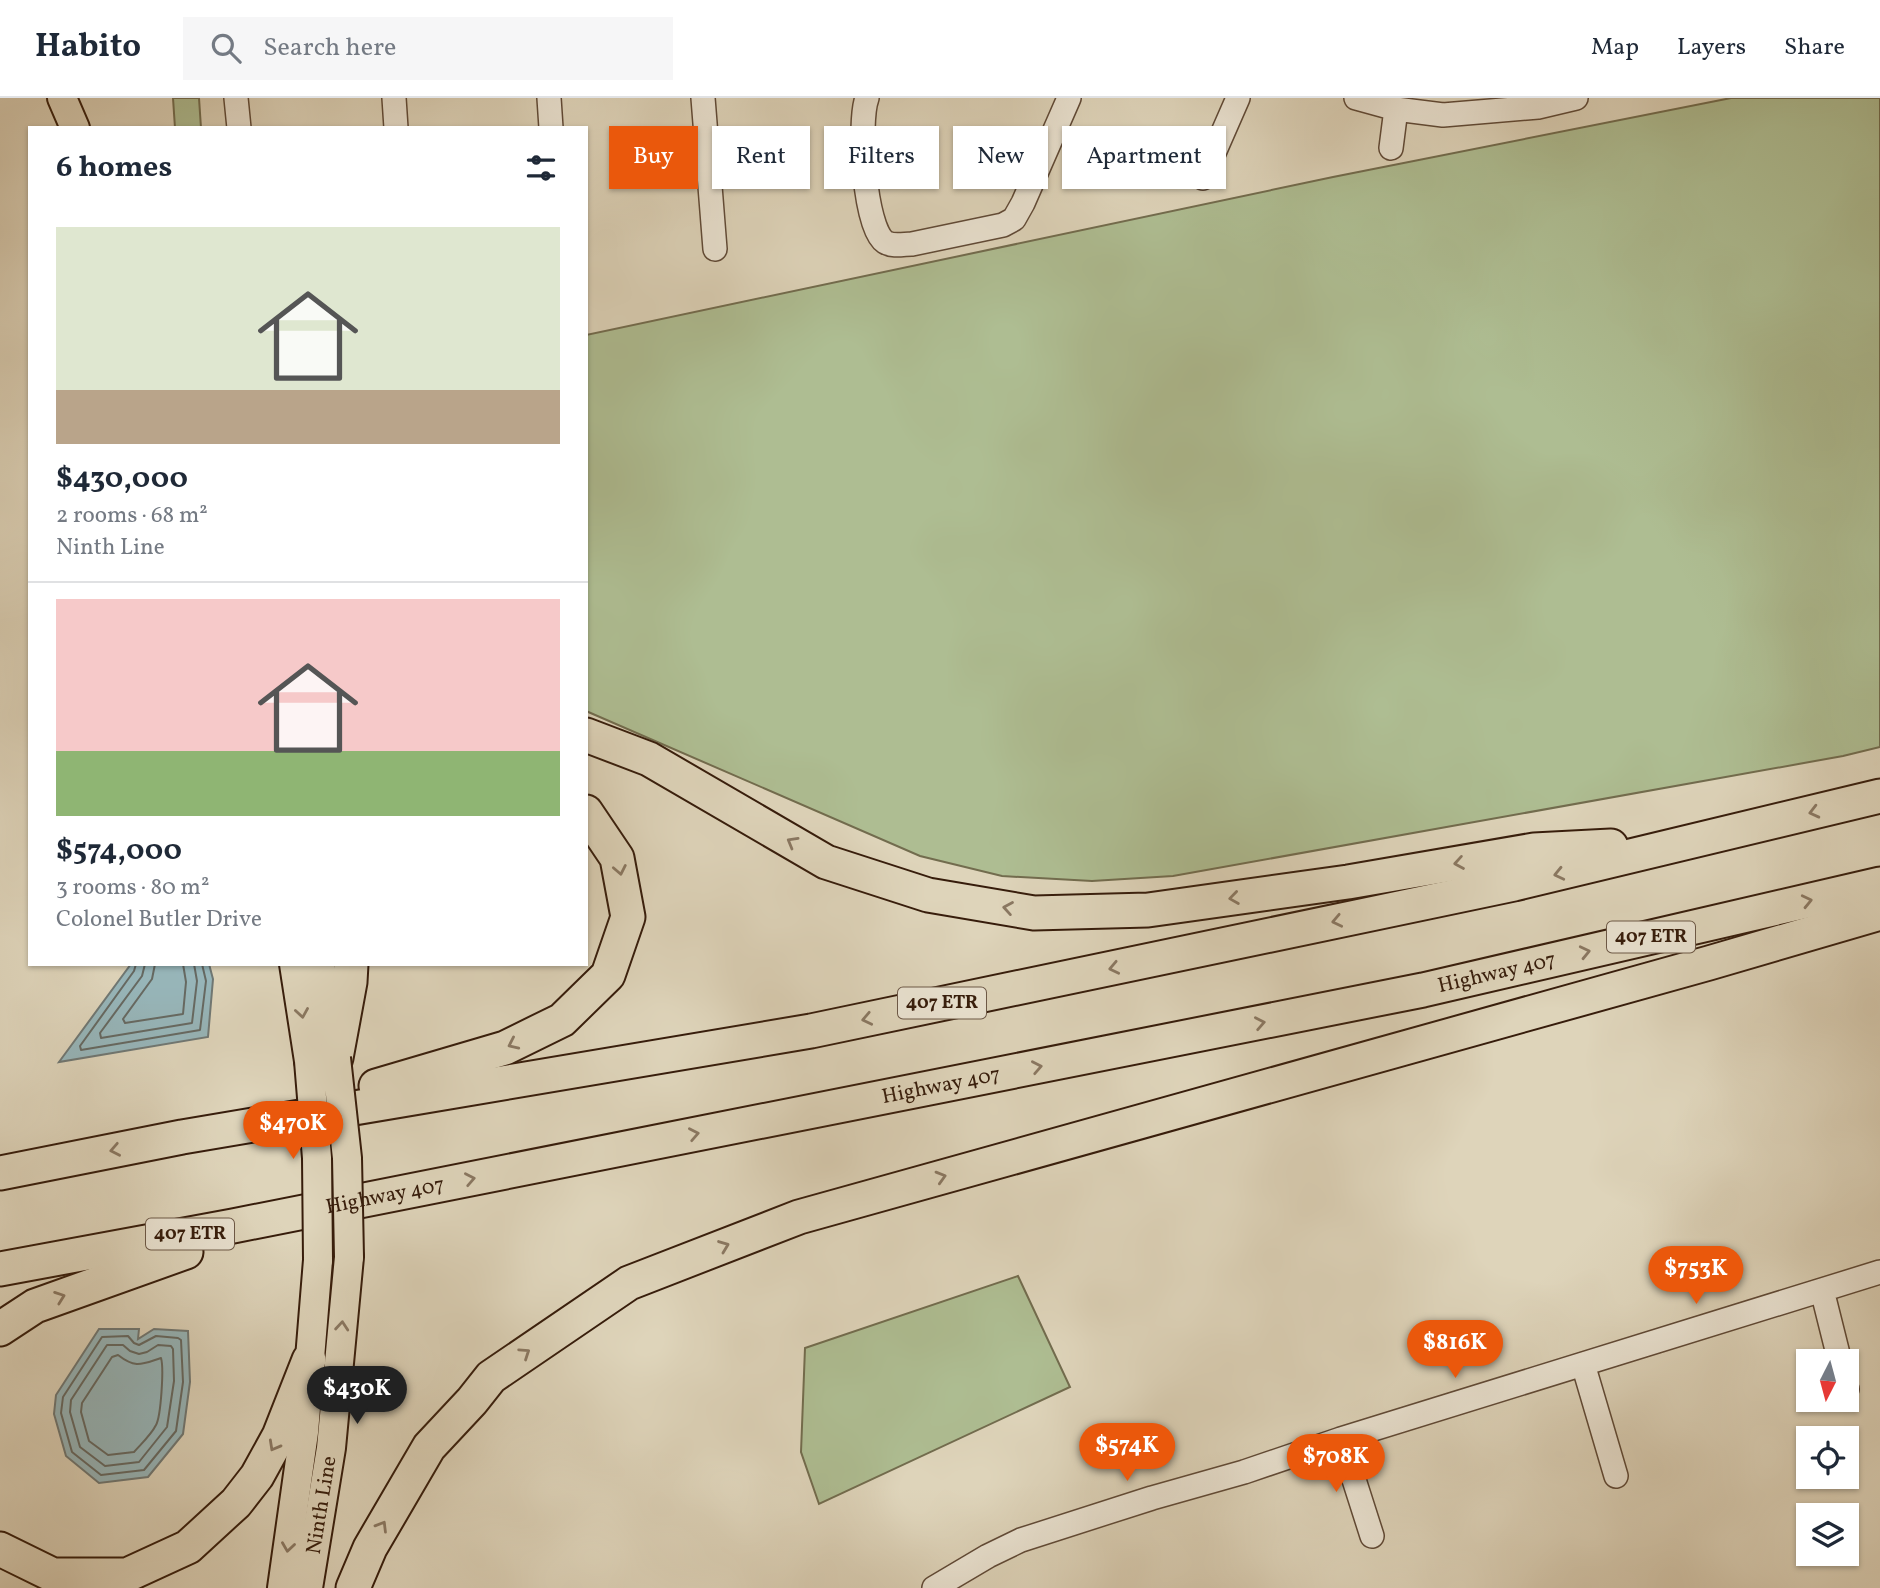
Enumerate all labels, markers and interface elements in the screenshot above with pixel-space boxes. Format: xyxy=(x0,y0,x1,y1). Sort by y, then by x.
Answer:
search box xyxy=(183,17,673,80)
text: Habito xyxy=(35,25,141,71)
icon: search xyxy=(207,29,245,67)
text: Search here xyxy=(263,30,396,66)
text: Map xyxy=(1591,31,1639,65)
text: Layers xyxy=(1677,31,1746,65)
text: Share xyxy=(1784,31,1845,65)
chip: Buy xyxy=(609,126,698,189)
chip: Rent xyxy=(712,126,810,189)
chip: Filters xyxy=(824,126,939,189)
chip: New xyxy=(953,126,1048,189)
chip: Apartment xyxy=(1062,126,1226,189)
text: 6 homes xyxy=(56,147,172,189)
icon: filters xyxy=(522,149,560,187)
icon: home xyxy=(245,273,371,399)
text: $430,000 xyxy=(56,458,188,500)
text: 2 rooms · 68 m² xyxy=(56,500,208,532)
text: Ninth Line xyxy=(56,532,165,564)
icon: home xyxy=(245,645,371,771)
one-way arrow xyxy=(1808,804,1820,818)
text: $574,000 xyxy=(56,830,182,872)
one-way arrow xyxy=(787,837,799,850)
one-way arrow xyxy=(1453,855,1465,870)
one-way arrow xyxy=(612,864,627,876)
one-way arrow xyxy=(1553,866,1565,880)
text: 3 rooms · 80 m² xyxy=(56,872,209,904)
one-way arrow xyxy=(1228,890,1240,905)
one-way arrow xyxy=(1801,895,1813,909)
one-way arrow xyxy=(1002,902,1014,917)
text: Colonel Butler Drive xyxy=(56,904,262,936)
one-way arrow xyxy=(1331,913,1343,928)
road number: 407 ETR xyxy=(1607,922,1695,952)
street label: Highway 407 xyxy=(1435,945,1559,1001)
one-way arrow xyxy=(1579,946,1591,960)
one-way arrow xyxy=(1108,959,1120,974)
road number: 407 ETR xyxy=(898,988,986,1018)
one-way arrow xyxy=(294,1007,309,1018)
one-way arrow xyxy=(861,1010,873,1025)
one-way arrow xyxy=(1254,1016,1266,1031)
one-way arrow xyxy=(508,1036,520,1050)
street label: Highway 407 xyxy=(879,1060,1003,1111)
one-way arrow xyxy=(1031,1060,1043,1075)
pin: $470K xyxy=(244,1102,342,1161)
text: $470K xyxy=(259,1108,327,1140)
one-way arrow xyxy=(688,1128,700,1143)
one-way arrow xyxy=(109,1142,121,1157)
street label: Highway 407 xyxy=(323,1170,447,1222)
one-way arrow xyxy=(935,1171,947,1185)
one-way arrow xyxy=(464,1172,476,1187)
road number: 407 ETR xyxy=(146,1218,234,1250)
one-way arrow xyxy=(718,1240,730,1254)
pin: $753K xyxy=(1647,1246,1745,1306)
text: $753K xyxy=(1664,1253,1728,1285)
one-way arrow xyxy=(53,1291,65,1305)
one-way arrow xyxy=(334,1320,349,1331)
pin: $816K xyxy=(1406,1320,1504,1380)
text: $816K xyxy=(1423,1327,1487,1359)
one-way arrow xyxy=(517,1349,530,1362)
north arrow xyxy=(1796,1349,1858,1412)
map controls xyxy=(1796,1349,1859,1566)
pin: $430K xyxy=(308,1366,406,1426)
text: $430K xyxy=(323,1373,391,1405)
pin: $574K xyxy=(1078,1424,1176,1483)
button: locate xyxy=(1796,1426,1859,1489)
text: $574K xyxy=(1095,1430,1159,1462)
pin: $708K xyxy=(1287,1434,1385,1494)
one-way arrow xyxy=(269,1439,282,1451)
text: $708K xyxy=(1303,1441,1369,1473)
street label: Ninth Line xyxy=(299,1454,344,1556)
button: layers xyxy=(1796,1503,1859,1566)
one-way arrow xyxy=(374,1521,387,1534)
one-way arrow xyxy=(280,1541,295,1553)

